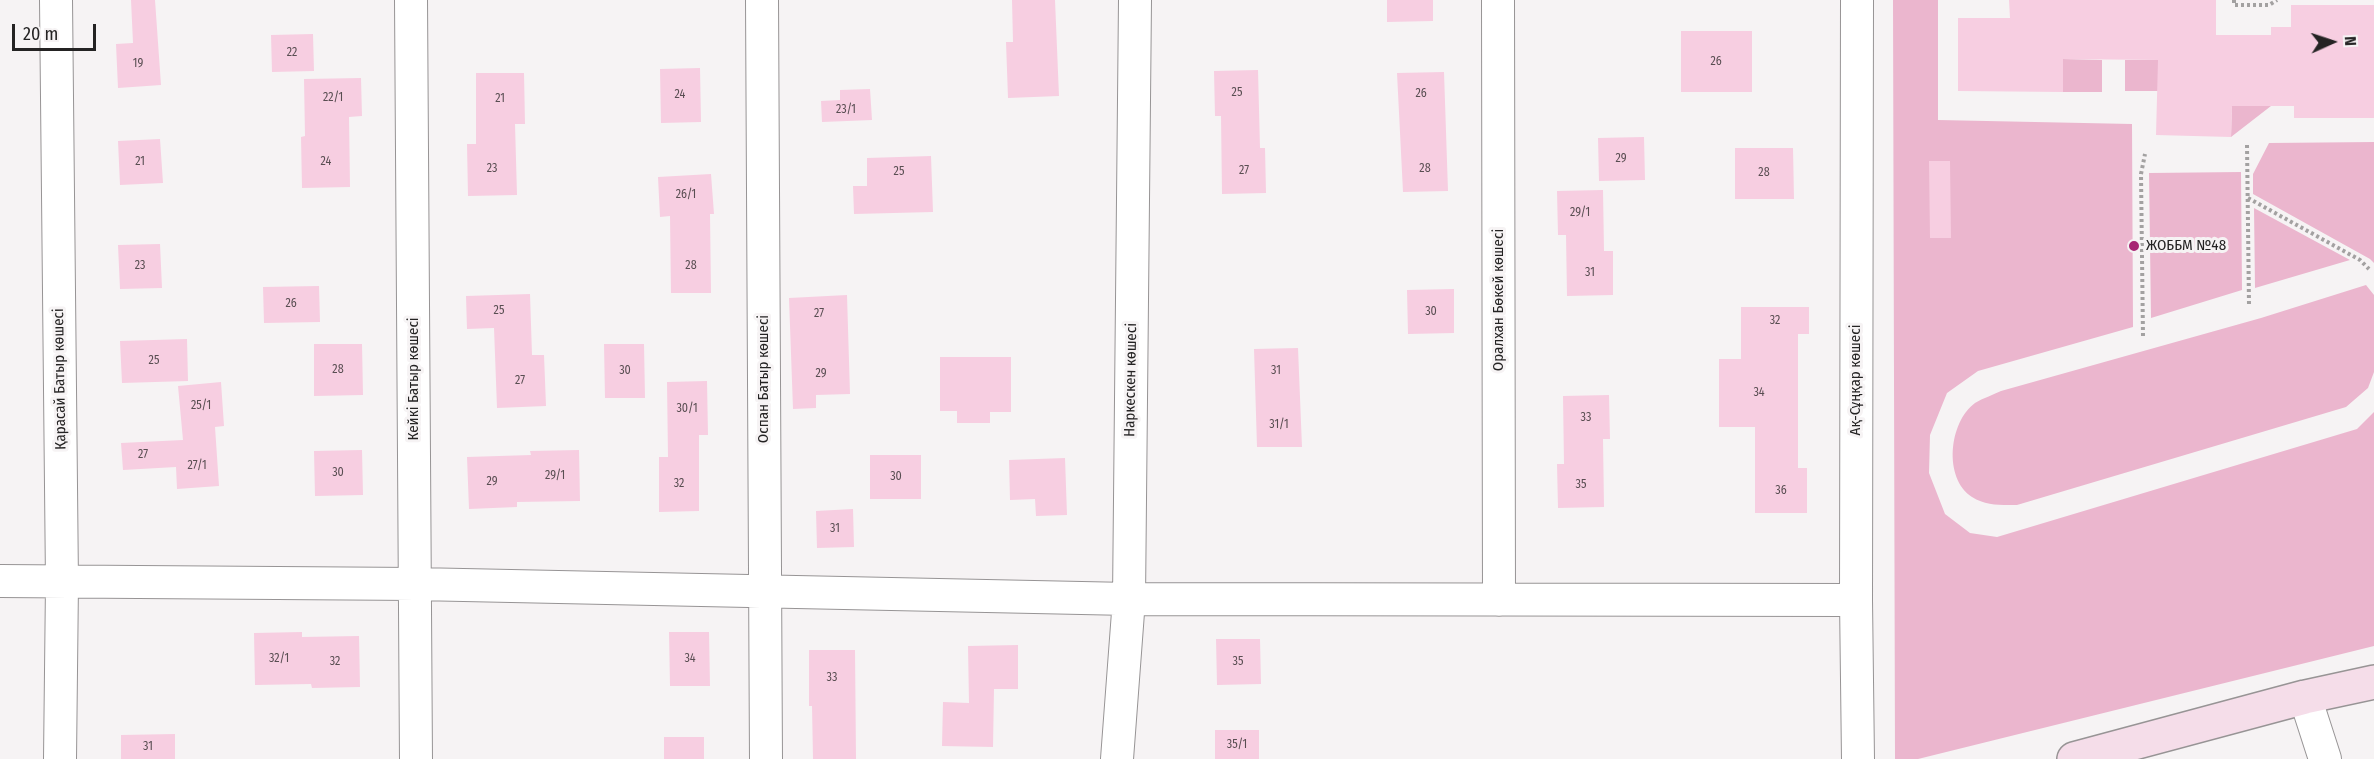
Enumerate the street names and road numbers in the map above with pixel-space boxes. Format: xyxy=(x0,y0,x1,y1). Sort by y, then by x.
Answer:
street label: Оралхан Бөкей көшесі xyxy=(1490,229,1508,371)
street label: Қарасай Батыр көшесі xyxy=(50,308,70,450)
street label: Оспан Батыр көшесі xyxy=(755,315,773,443)
street label: Кейкі Батыр көшесі xyxy=(405,317,423,441)
street label: Наркескен көшесі xyxy=(1121,323,1141,437)
street label: Ақ-Сұңқар көшесі xyxy=(1847,325,1865,435)

